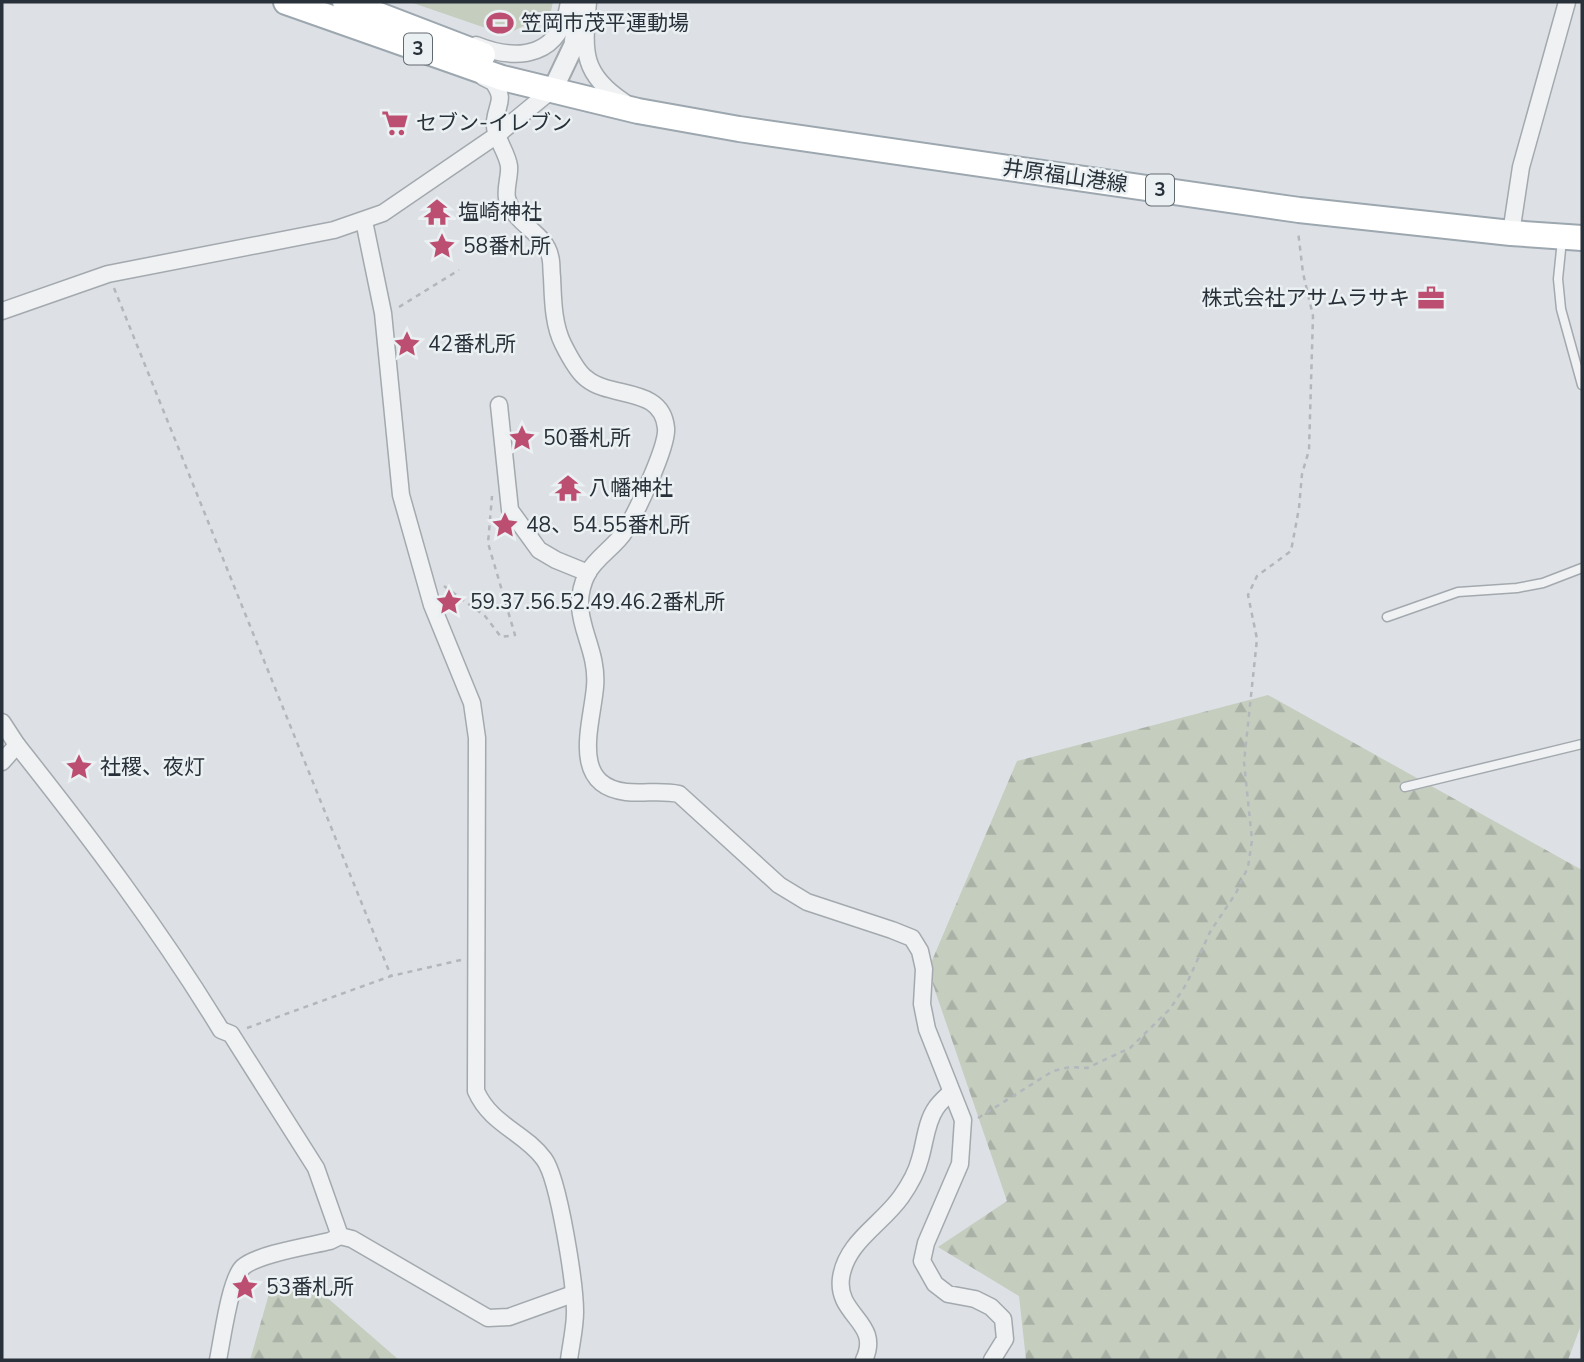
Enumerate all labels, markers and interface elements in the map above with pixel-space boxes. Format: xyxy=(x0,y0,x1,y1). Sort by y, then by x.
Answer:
sports icon: 笠岡市茂平運動場 xyxy=(485,8,515,38)
place label: 笠岡市茂平運動場 xyxy=(521,9,689,37)
road number: 3 xyxy=(404,34,432,64)
supermarket icon: セブン-イレブン xyxy=(380,108,410,138)
place label: セブン-イレブン xyxy=(416,109,572,137)
street label: 井原福山港線 xyxy=(1001,153,1129,199)
road number: 3 xyxy=(1146,174,1174,206)
temple icon: 塩崎神社 xyxy=(422,197,452,227)
place label: 塩崎神社 xyxy=(458,198,542,226)
place icon: 58番札所 xyxy=(427,231,457,261)
place label: 58番札所 xyxy=(463,232,551,260)
office icon: 株式会社アサムラサキ xyxy=(1416,283,1446,313)
place label: 株式会社アサムラサキ xyxy=(1201,284,1410,312)
place icon: 42番札所 xyxy=(392,329,422,359)
place label: 42番札所 xyxy=(428,330,516,358)
place icon: 50番札所 xyxy=(507,423,537,453)
place label: 50番札所 xyxy=(543,424,631,452)
temple icon: 八幡神社 xyxy=(553,473,583,503)
place label: 八幡神社 xyxy=(589,474,673,502)
place icon: 48、54.55番札所 xyxy=(490,510,520,540)
place label: 48、54.55番札所 xyxy=(526,511,690,539)
place icon: 59.37.56.52.49.46.2番札所 xyxy=(434,587,464,617)
place label: 59.37.56.52.49.46.2番札所 xyxy=(470,588,726,616)
place icon: 社稷、夜灯 xyxy=(64,752,94,782)
place label: 社稷、夜灯 xyxy=(100,753,205,781)
place icon: 53番札所 xyxy=(230,1272,260,1302)
place label: 53番札所 xyxy=(266,1273,354,1301)

